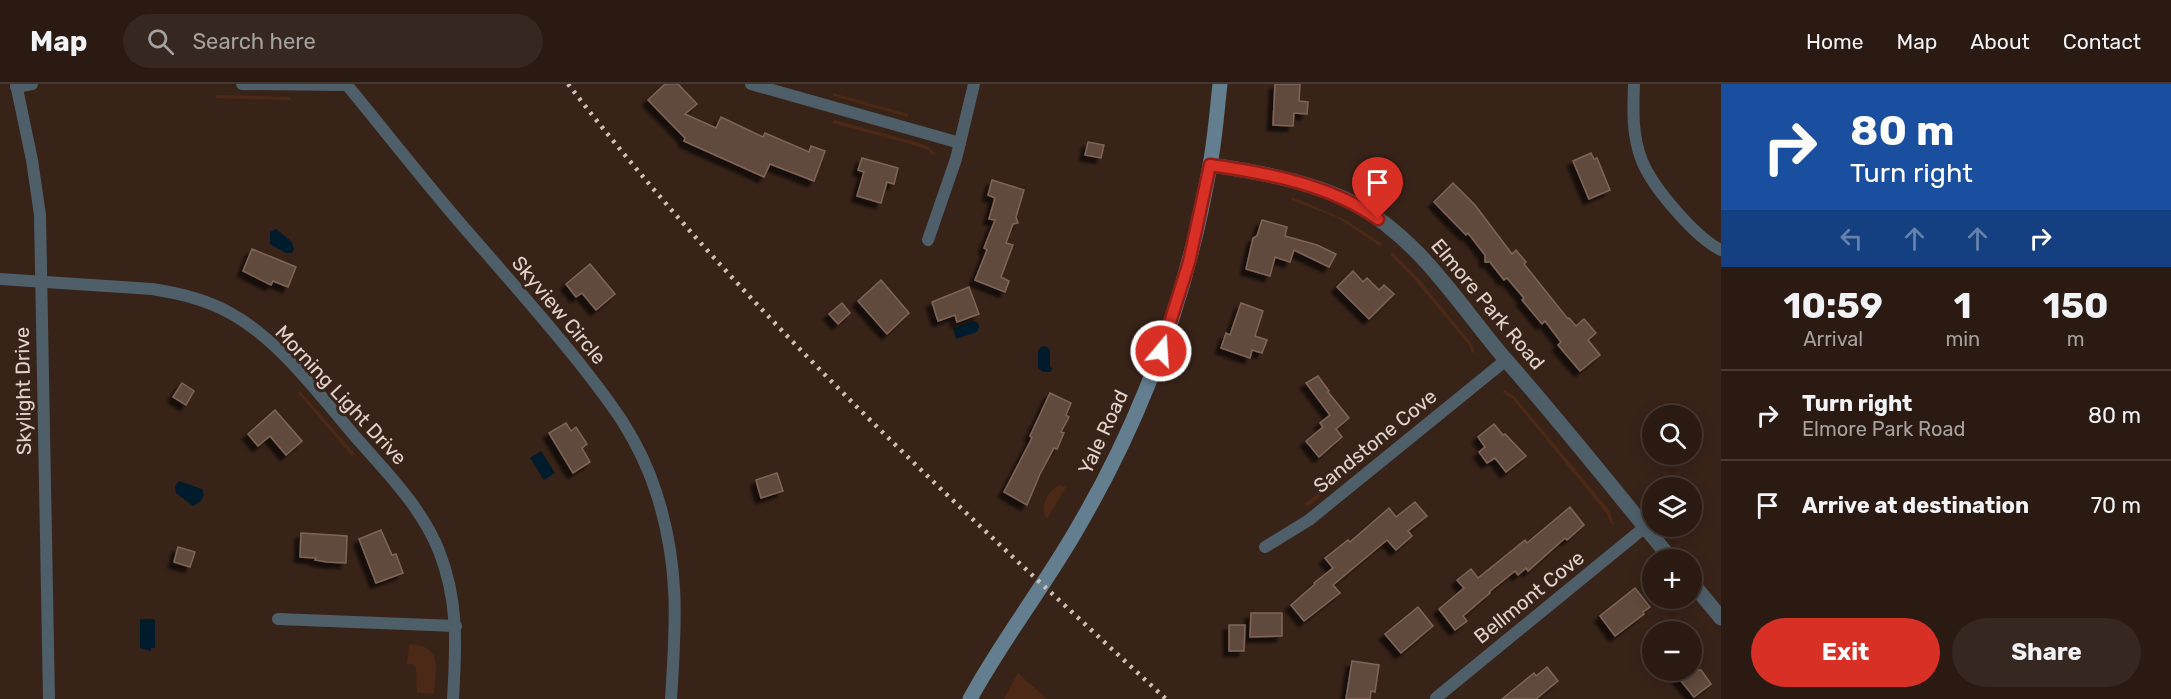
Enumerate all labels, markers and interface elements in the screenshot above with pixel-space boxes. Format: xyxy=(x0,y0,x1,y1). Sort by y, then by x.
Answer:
search box xyxy=(123,14,543,68)
text: Map xyxy=(30,25,87,58)
icon: search xyxy=(144,25,177,58)
text: Search here xyxy=(192,28,316,55)
text: Home xyxy=(1806,29,1863,54)
text: Map xyxy=(1896,29,1937,54)
text: About xyxy=(1970,29,2030,54)
text: Contact xyxy=(2063,29,2141,54)
text: 80 m xyxy=(1850,106,1954,156)
icon: right xyxy=(1751,108,1829,186)
pin xyxy=(1352,157,1403,219)
text: Turn right xyxy=(1850,157,1973,189)
icon: arrive xyxy=(1361,166,1394,199)
icon: left xyxy=(1835,222,1868,255)
icon: ahead xyxy=(1898,222,1931,255)
icon: ahead xyxy=(1961,222,1994,255)
icon: right xyxy=(2024,222,2057,255)
street label: Elmore Park Road xyxy=(1426,234,1550,374)
street label: Skyview Circle xyxy=(507,251,611,369)
text: 10:59 xyxy=(1784,284,1883,327)
text: 1 xyxy=(1954,284,1972,327)
text: 150 xyxy=(2043,284,2108,327)
position arrow xyxy=(1129,319,1193,383)
street label: Morning Light Drive xyxy=(270,320,412,470)
street label: Skylight Drive xyxy=(10,327,36,455)
text: Arrival xyxy=(1803,327,1863,351)
text: min xyxy=(1945,327,1980,351)
text: m xyxy=(2067,327,2084,351)
street label: Sandstone Cove xyxy=(1309,384,1441,498)
street label: Yale Road xyxy=(1073,386,1133,478)
text: Turn right xyxy=(1802,390,1912,417)
icon: right xyxy=(1751,399,1784,432)
text: 80 m xyxy=(2088,402,2141,429)
map controls xyxy=(1642,405,1702,681)
button: search xyxy=(1642,405,1702,465)
text: Elmore Park Road xyxy=(1802,417,1965,441)
button: layers xyxy=(1642,477,1702,537)
icon: arrive xyxy=(1751,489,1784,522)
text: Arrive at destination xyxy=(1802,492,2029,519)
text: 70 m xyxy=(2091,492,2141,519)
street label: Bellmont Cove xyxy=(1469,545,1589,649)
button: + xyxy=(1642,549,1702,609)
button: Exit xyxy=(1751,618,1940,687)
button: Share xyxy=(1952,618,2141,687)
button: − xyxy=(1642,621,1702,681)

